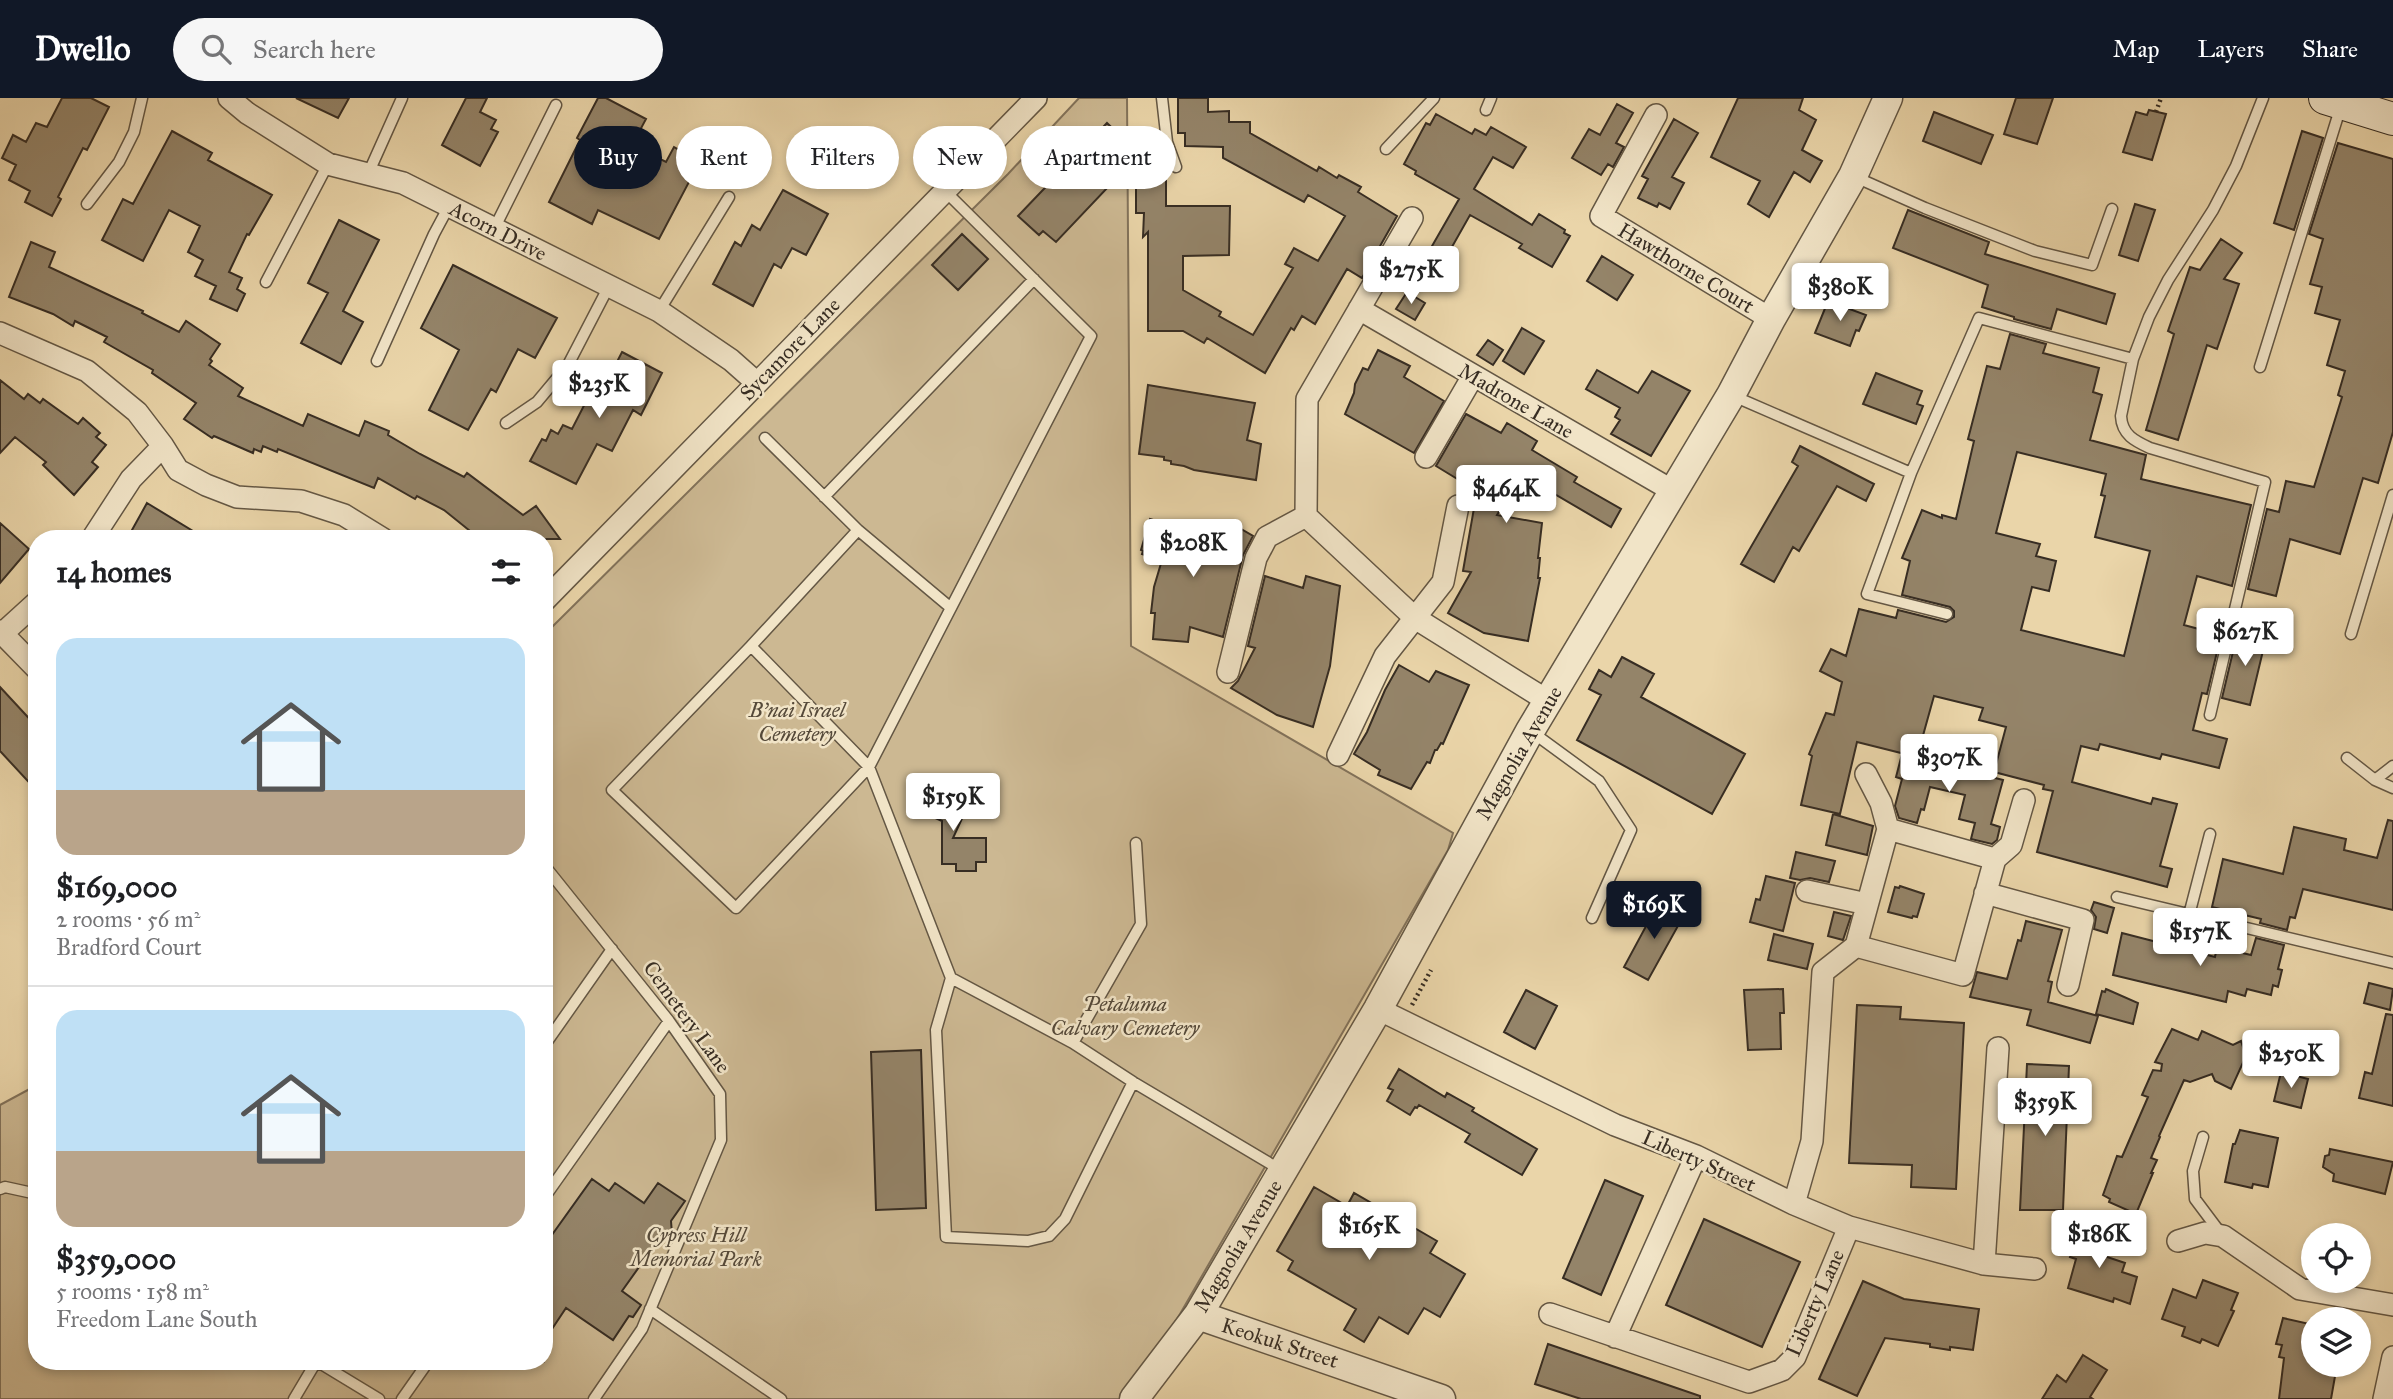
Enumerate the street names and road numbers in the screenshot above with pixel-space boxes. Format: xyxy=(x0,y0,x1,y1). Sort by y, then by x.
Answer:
street label: Acorn Drive xyxy=(444,195,551,267)
street label: Hawthorne Court xyxy=(1613,217,1759,319)
street label: Sycamore Lane xyxy=(734,292,846,406)
street label: Madrone Lane xyxy=(1454,358,1578,445)
street label: Magnolia Avenue xyxy=(1470,681,1568,825)
street label: Cemetery Lane xyxy=(638,956,737,1078)
street label: Liberty Street xyxy=(1638,1124,1761,1198)
street label: Magnolia Avenue xyxy=(1188,1175,1288,1317)
street label: Liberty Lane xyxy=(1780,1245,1850,1361)
street label: Keokuk Street xyxy=(1218,1312,1342,1374)

